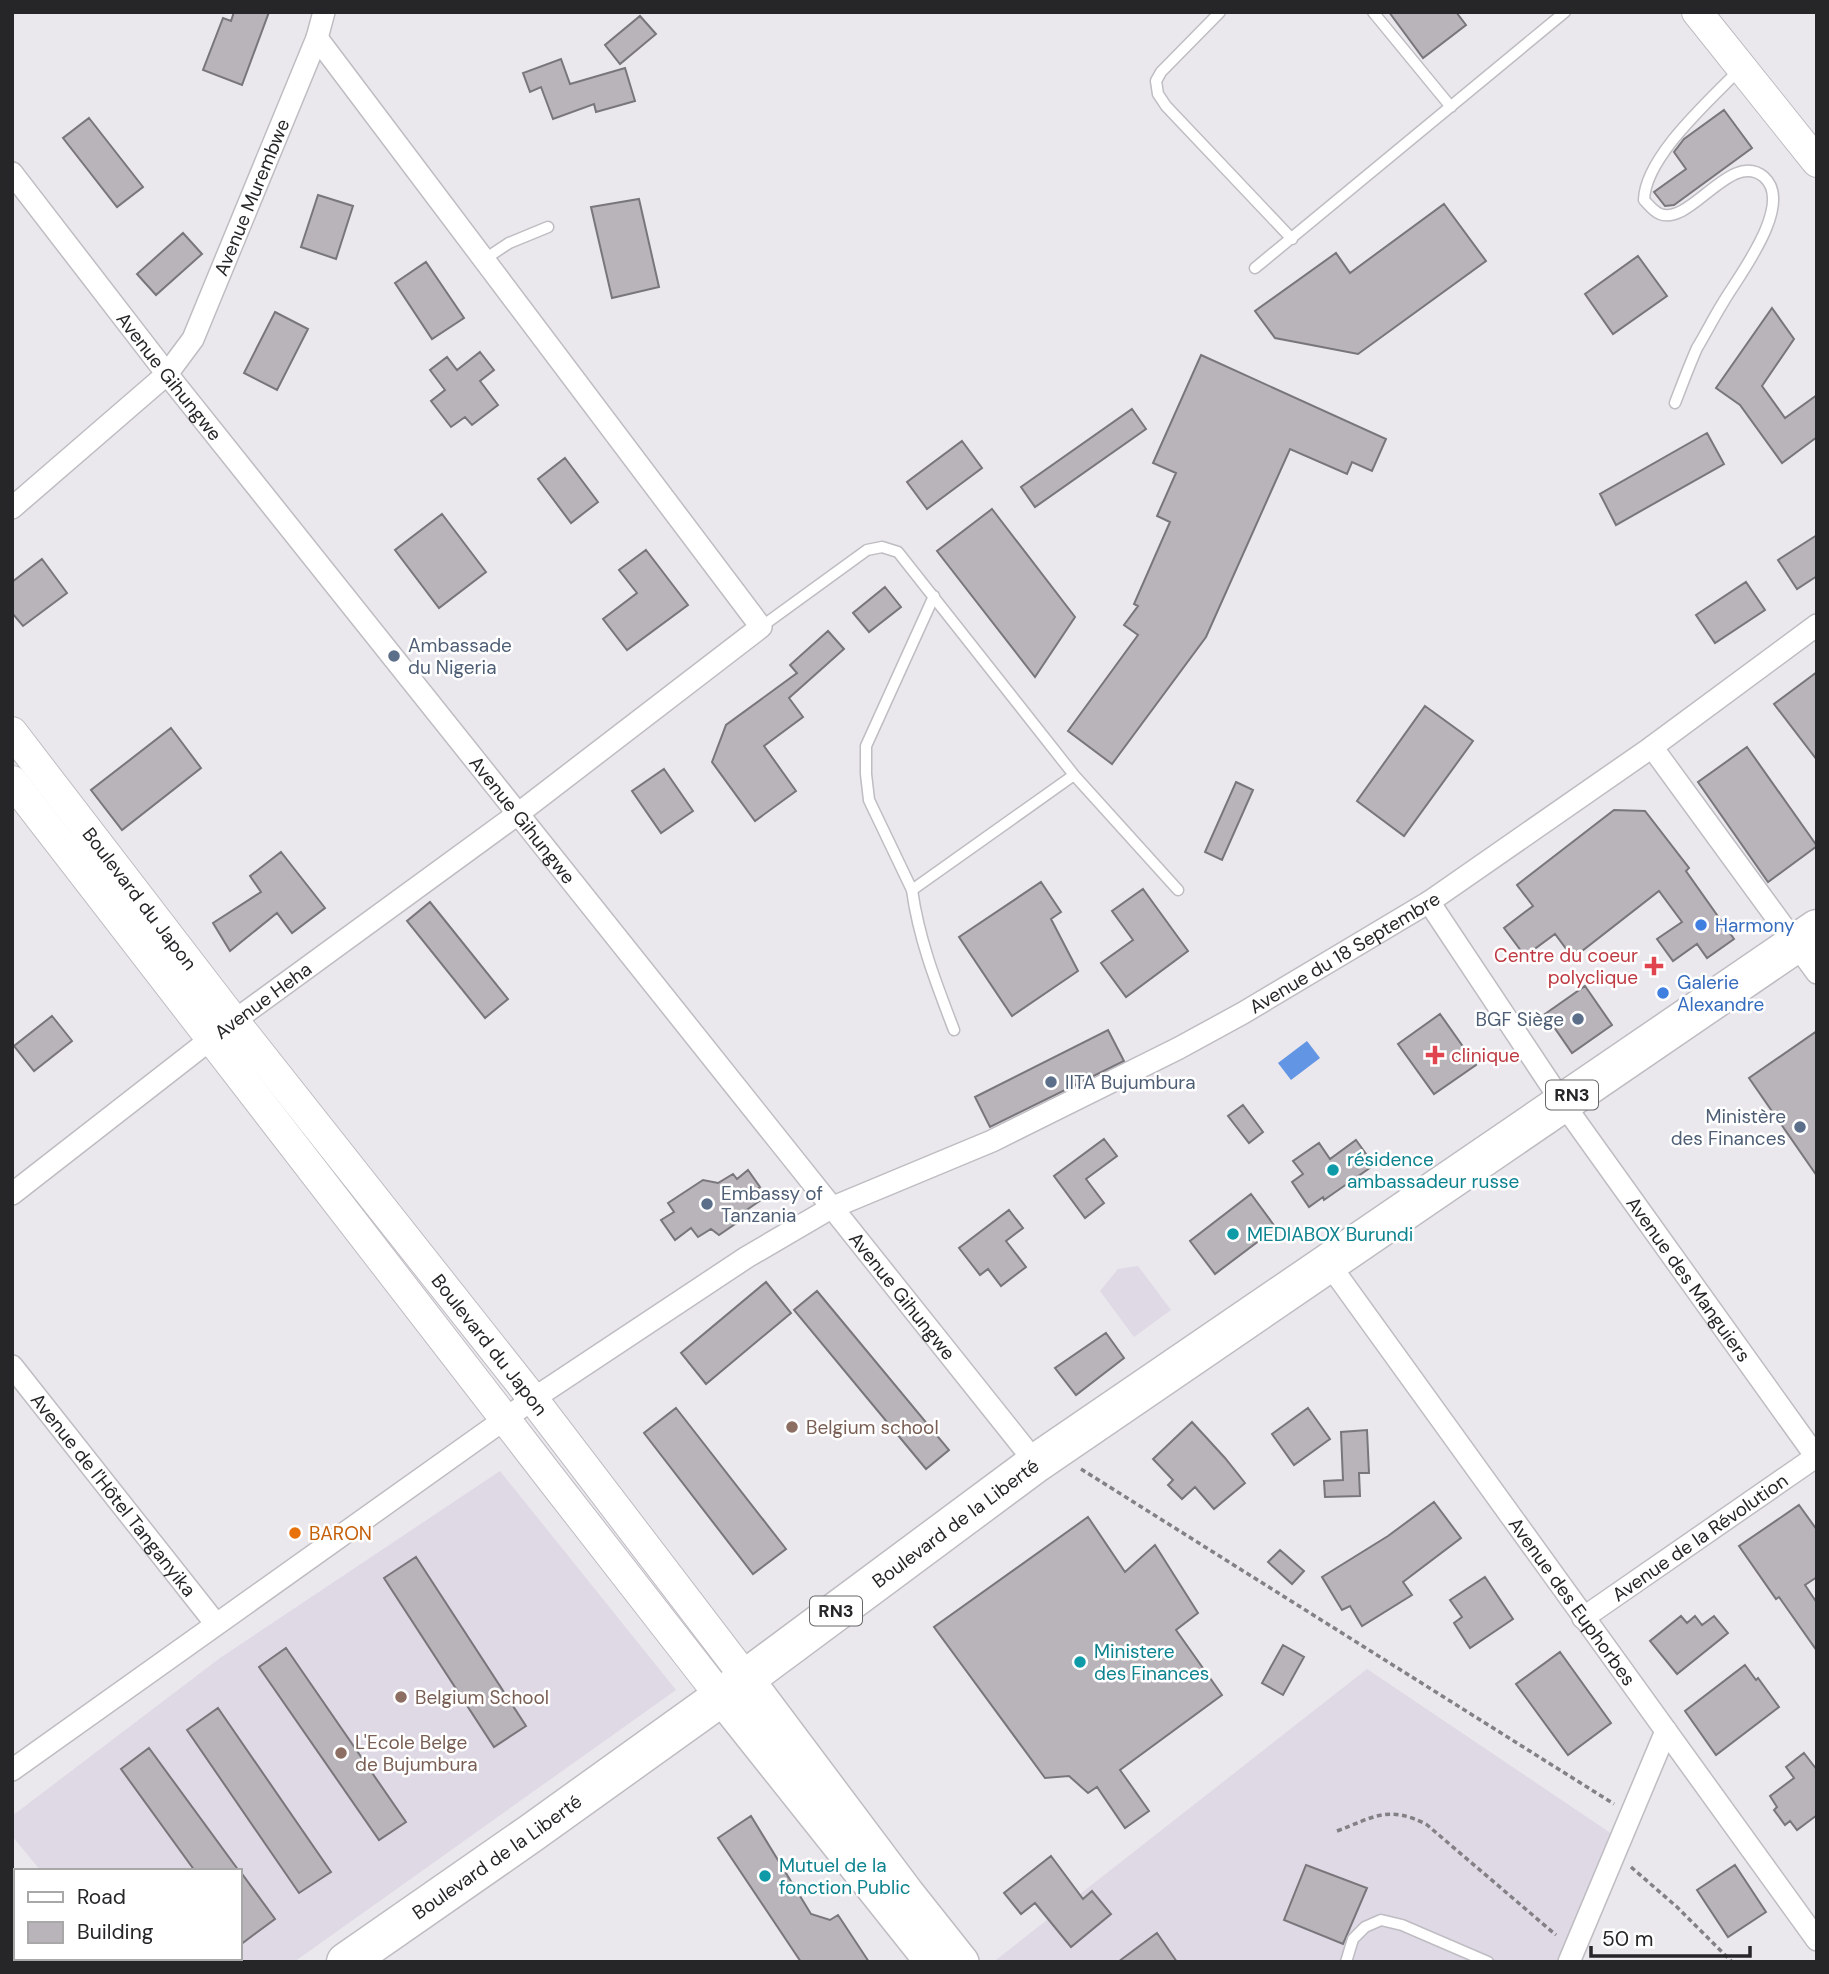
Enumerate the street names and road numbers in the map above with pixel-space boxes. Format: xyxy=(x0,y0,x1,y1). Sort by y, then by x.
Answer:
street label: Avenue Murembwe xyxy=(208,115,295,279)
street label: Avenue Gihungwe xyxy=(111,307,228,446)
street label: Avenue Gihungwe xyxy=(464,751,581,889)
street label: Boulevard du Japon xyxy=(77,822,203,975)
street label: Avenue du 18 Septembre xyxy=(1245,886,1445,1019)
street label: Avenue Heha xyxy=(209,956,316,1044)
road number: RN3 xyxy=(1546,1080,1598,1110)
street label: Avenue des Manguiers xyxy=(1621,1191,1757,1367)
street label: Avenue Gihungwe xyxy=(844,1227,961,1365)
street label: Boulevard du Japon xyxy=(426,1269,554,1420)
street label: Avenue de l'Hôtel Tanganyika xyxy=(25,1388,202,1602)
street label: Boulevard de la Liberté xyxy=(867,1453,1044,1593)
street label: Avenue de la Révolution xyxy=(1607,1468,1793,1607)
street label: Avenue des Euphorbes xyxy=(1503,1512,1642,1691)
road number: RN3 xyxy=(810,1596,862,1626)
street label: Boulevard de la Liberté xyxy=(407,1788,587,1925)

